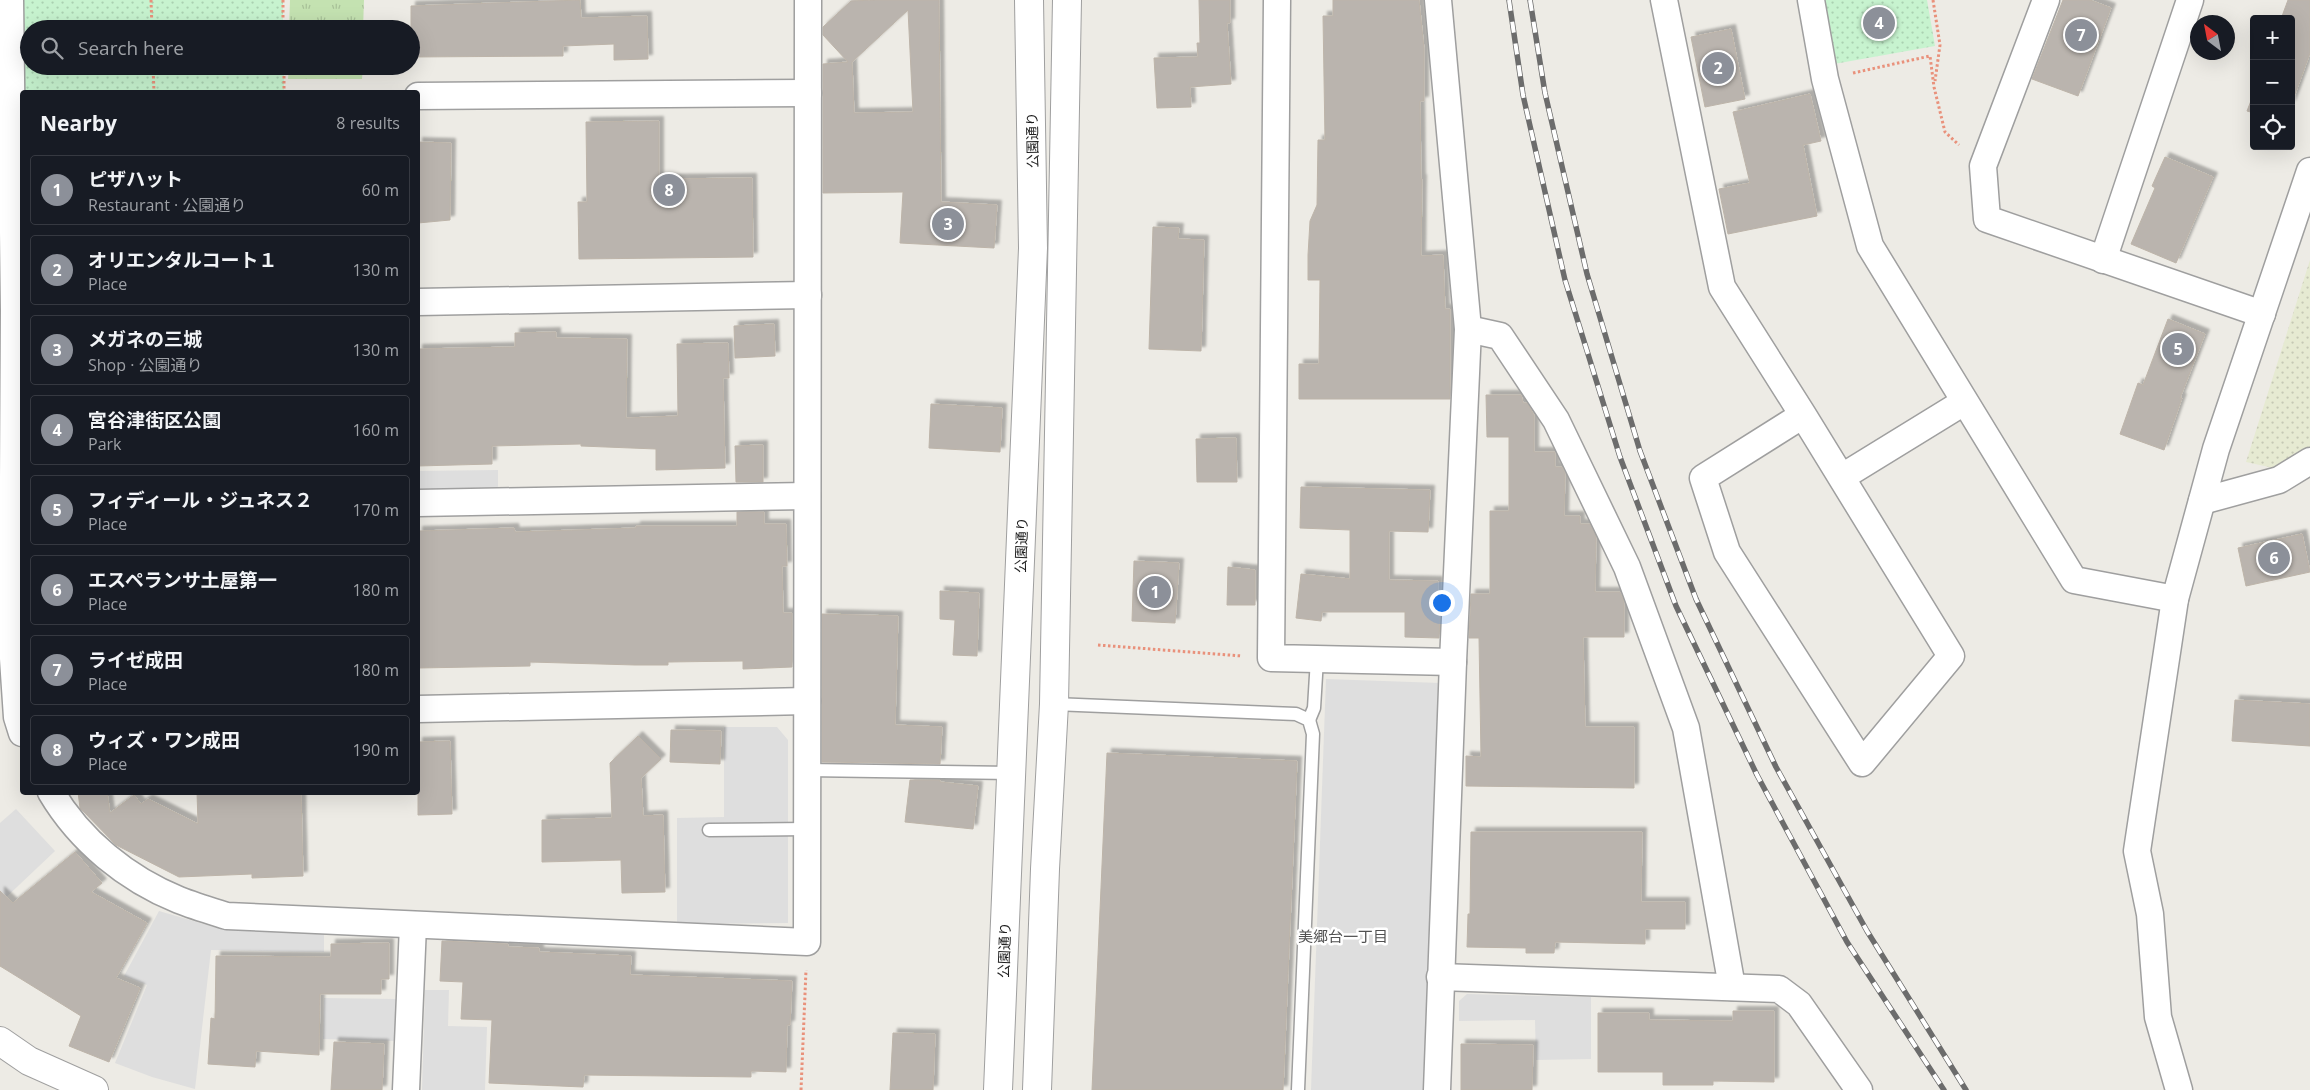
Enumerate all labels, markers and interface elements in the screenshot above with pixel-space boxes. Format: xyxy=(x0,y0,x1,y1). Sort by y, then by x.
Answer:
pin: 4 xyxy=(1863,4,1895,42)
north arrow xyxy=(2190,15,2235,60)
map controls xyxy=(2250,15,2295,150)
button: + xyxy=(2250,15,2295,60)
pin: 7 xyxy=(2065,16,2097,54)
search box xyxy=(20,20,420,75)
icon: search xyxy=(38,34,66,62)
text: Search here xyxy=(78,35,184,61)
pin: 2 xyxy=(1702,49,1734,87)
button: − xyxy=(2250,60,2295,105)
button: locate xyxy=(2250,105,2295,150)
text: Nearby xyxy=(40,109,117,137)
text: 8 results xyxy=(336,112,400,134)
street label: 公園通り xyxy=(1022,112,1042,168)
text: ピザハット xyxy=(88,166,183,192)
pin: 8 xyxy=(653,171,685,209)
text: 1 xyxy=(52,179,62,201)
text: 60 m xyxy=(362,179,399,201)
text: Restaurant · 公園通り xyxy=(88,194,246,216)
pin: 3 xyxy=(932,205,964,243)
text: オリエンタルコート１ xyxy=(88,247,278,273)
text: 2 xyxy=(52,259,62,281)
text: 130 m xyxy=(353,259,399,281)
text: Place xyxy=(88,273,127,295)
text: メガネの三城 xyxy=(88,326,202,352)
pin: 5 xyxy=(2162,330,2194,368)
text: 3 xyxy=(52,339,62,361)
text: 130 m xyxy=(353,339,399,361)
text: Shop · 公園通り xyxy=(88,354,203,376)
text: 宮谷津街区公園 xyxy=(88,407,221,433)
text: 4 xyxy=(52,419,62,441)
text: 160 m xyxy=(353,419,399,441)
text: Park xyxy=(88,433,121,455)
text: フィディール・ジュネス２ xyxy=(88,487,313,513)
text: 5 xyxy=(52,499,62,521)
text: 170 m xyxy=(353,499,399,521)
text: Place xyxy=(88,513,127,535)
street label: 公園通り xyxy=(1011,517,1031,573)
pin: 6 xyxy=(2258,539,2290,577)
text: エスペランサ土屋第一 xyxy=(88,567,277,593)
pin: 1 xyxy=(1139,573,1171,611)
text: 6 xyxy=(52,579,62,601)
text: 180 m xyxy=(353,579,399,601)
your location xyxy=(1429,590,1455,616)
text: Place xyxy=(88,593,127,615)
text: ライゼ成田 xyxy=(88,647,183,673)
text: 7 xyxy=(52,659,62,681)
text: 180 m xyxy=(353,659,399,681)
text: Place xyxy=(88,673,127,695)
text: ウィズ・ワン成田 xyxy=(88,727,240,753)
text: 8 xyxy=(52,739,62,761)
text: 190 m xyxy=(353,739,399,761)
text: Place xyxy=(88,753,127,775)
street label: 公園通り xyxy=(994,922,1014,978)
district label: 美郷台一丁目 xyxy=(1298,926,1388,946)

